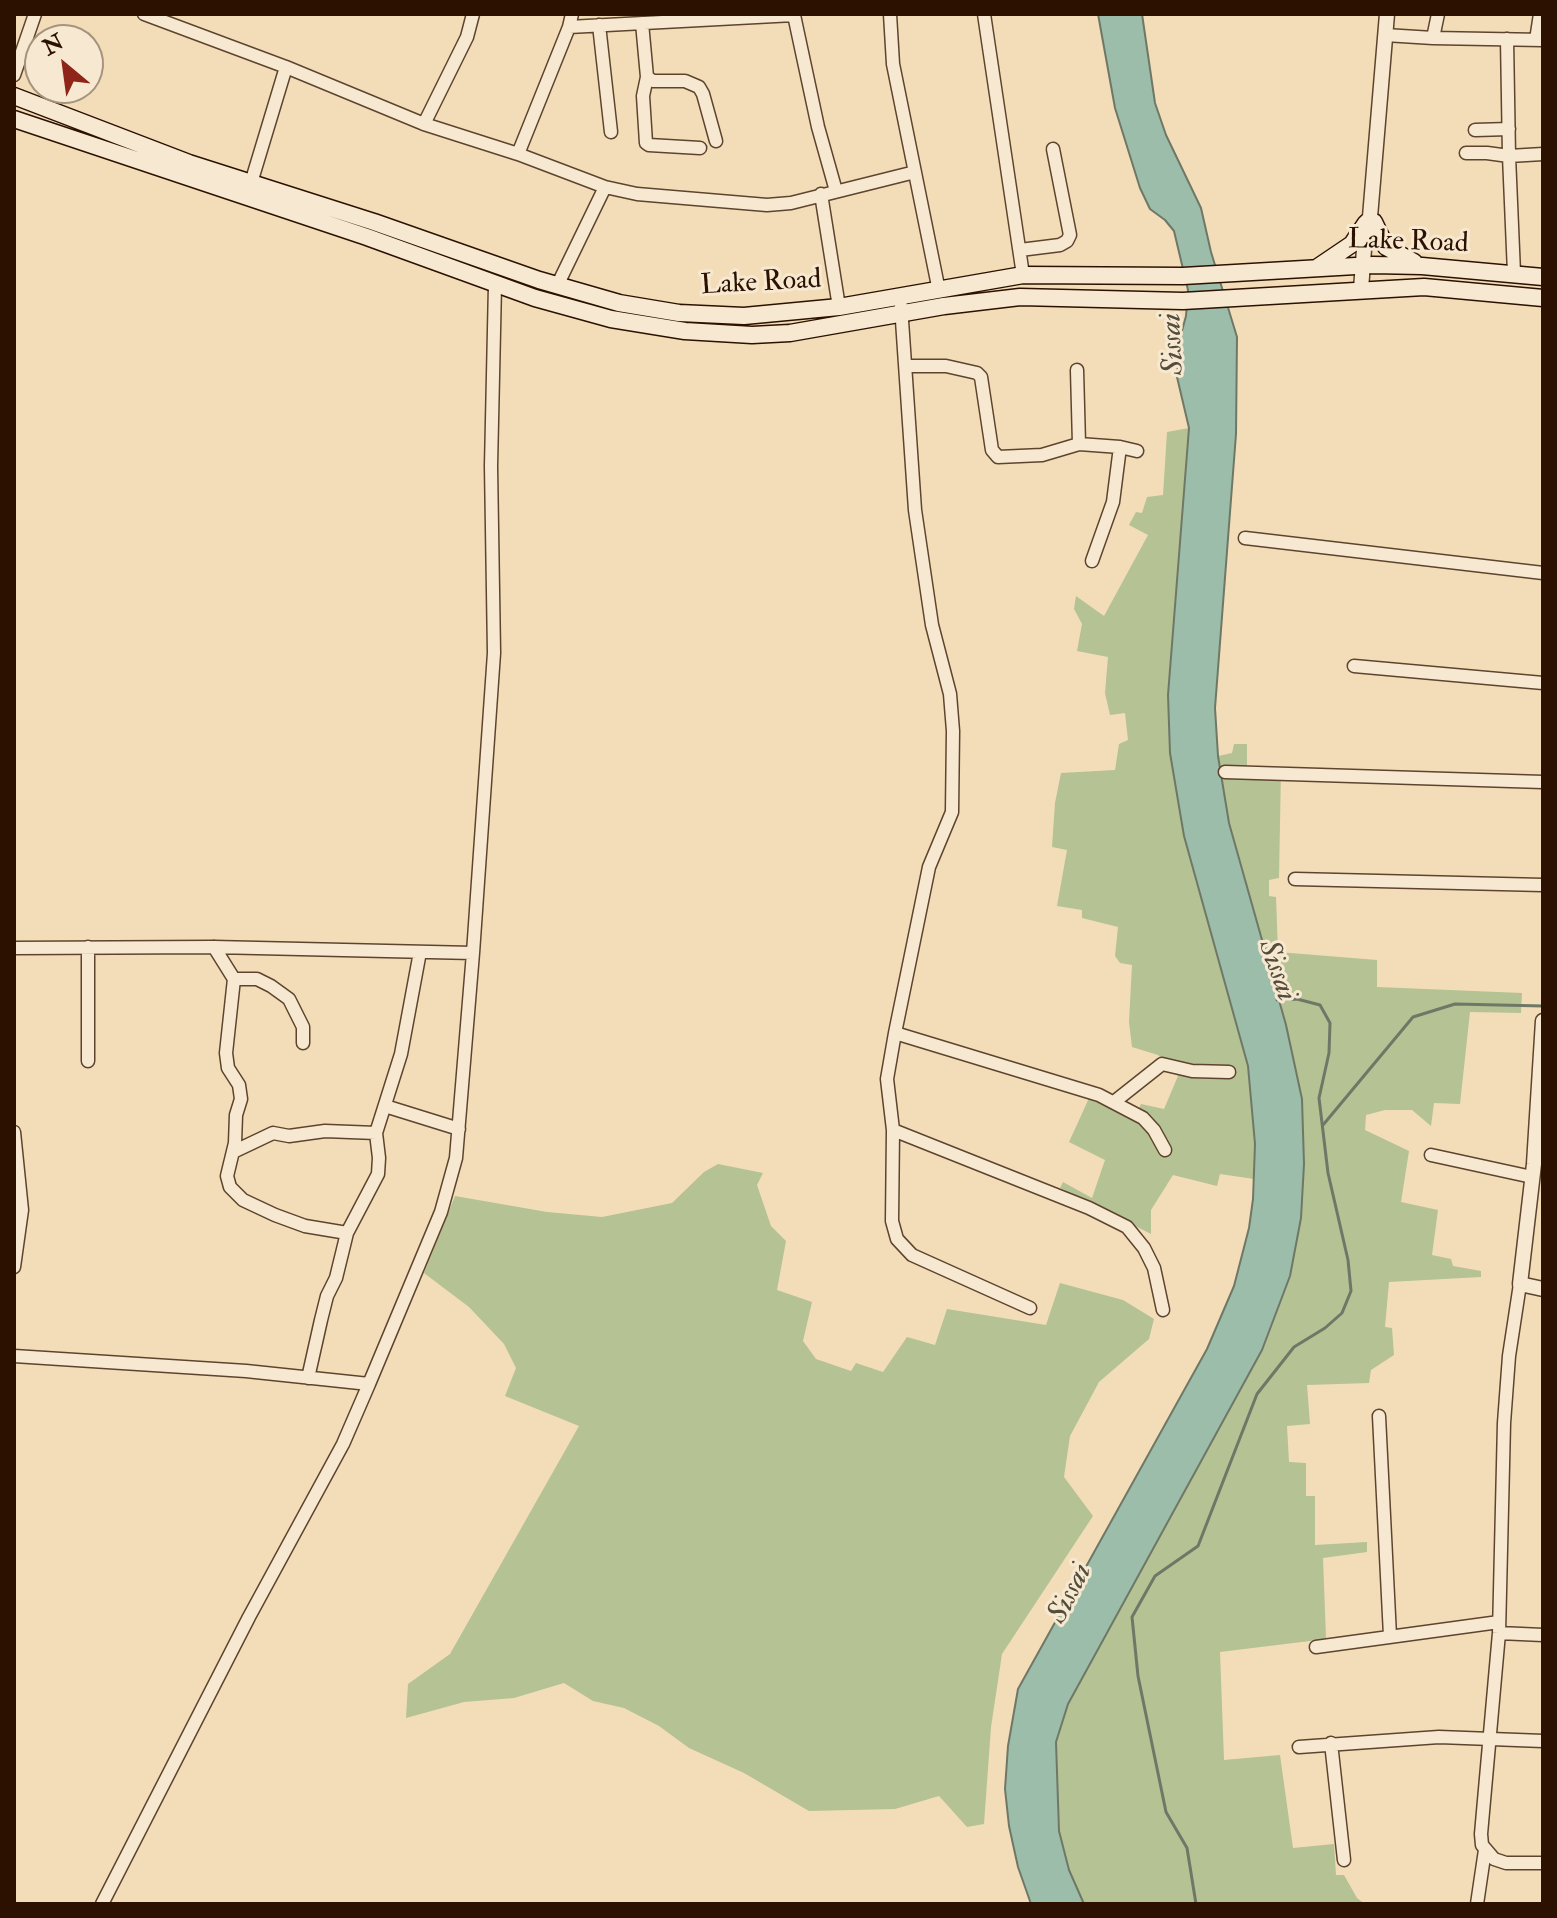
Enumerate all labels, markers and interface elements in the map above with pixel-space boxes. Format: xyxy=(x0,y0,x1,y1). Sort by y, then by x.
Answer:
north arrow xyxy=(24,24,104,104)
text: N xyxy=(38,28,69,62)
street label: Lake Road xyxy=(1347,224,1469,262)
street label: Lake Road xyxy=(700,264,822,304)
water label: Sissai xyxy=(1154,312,1194,376)
water label: Sissai xyxy=(1248,936,1304,1006)
water label: Sissai xyxy=(1041,1558,1101,1630)

